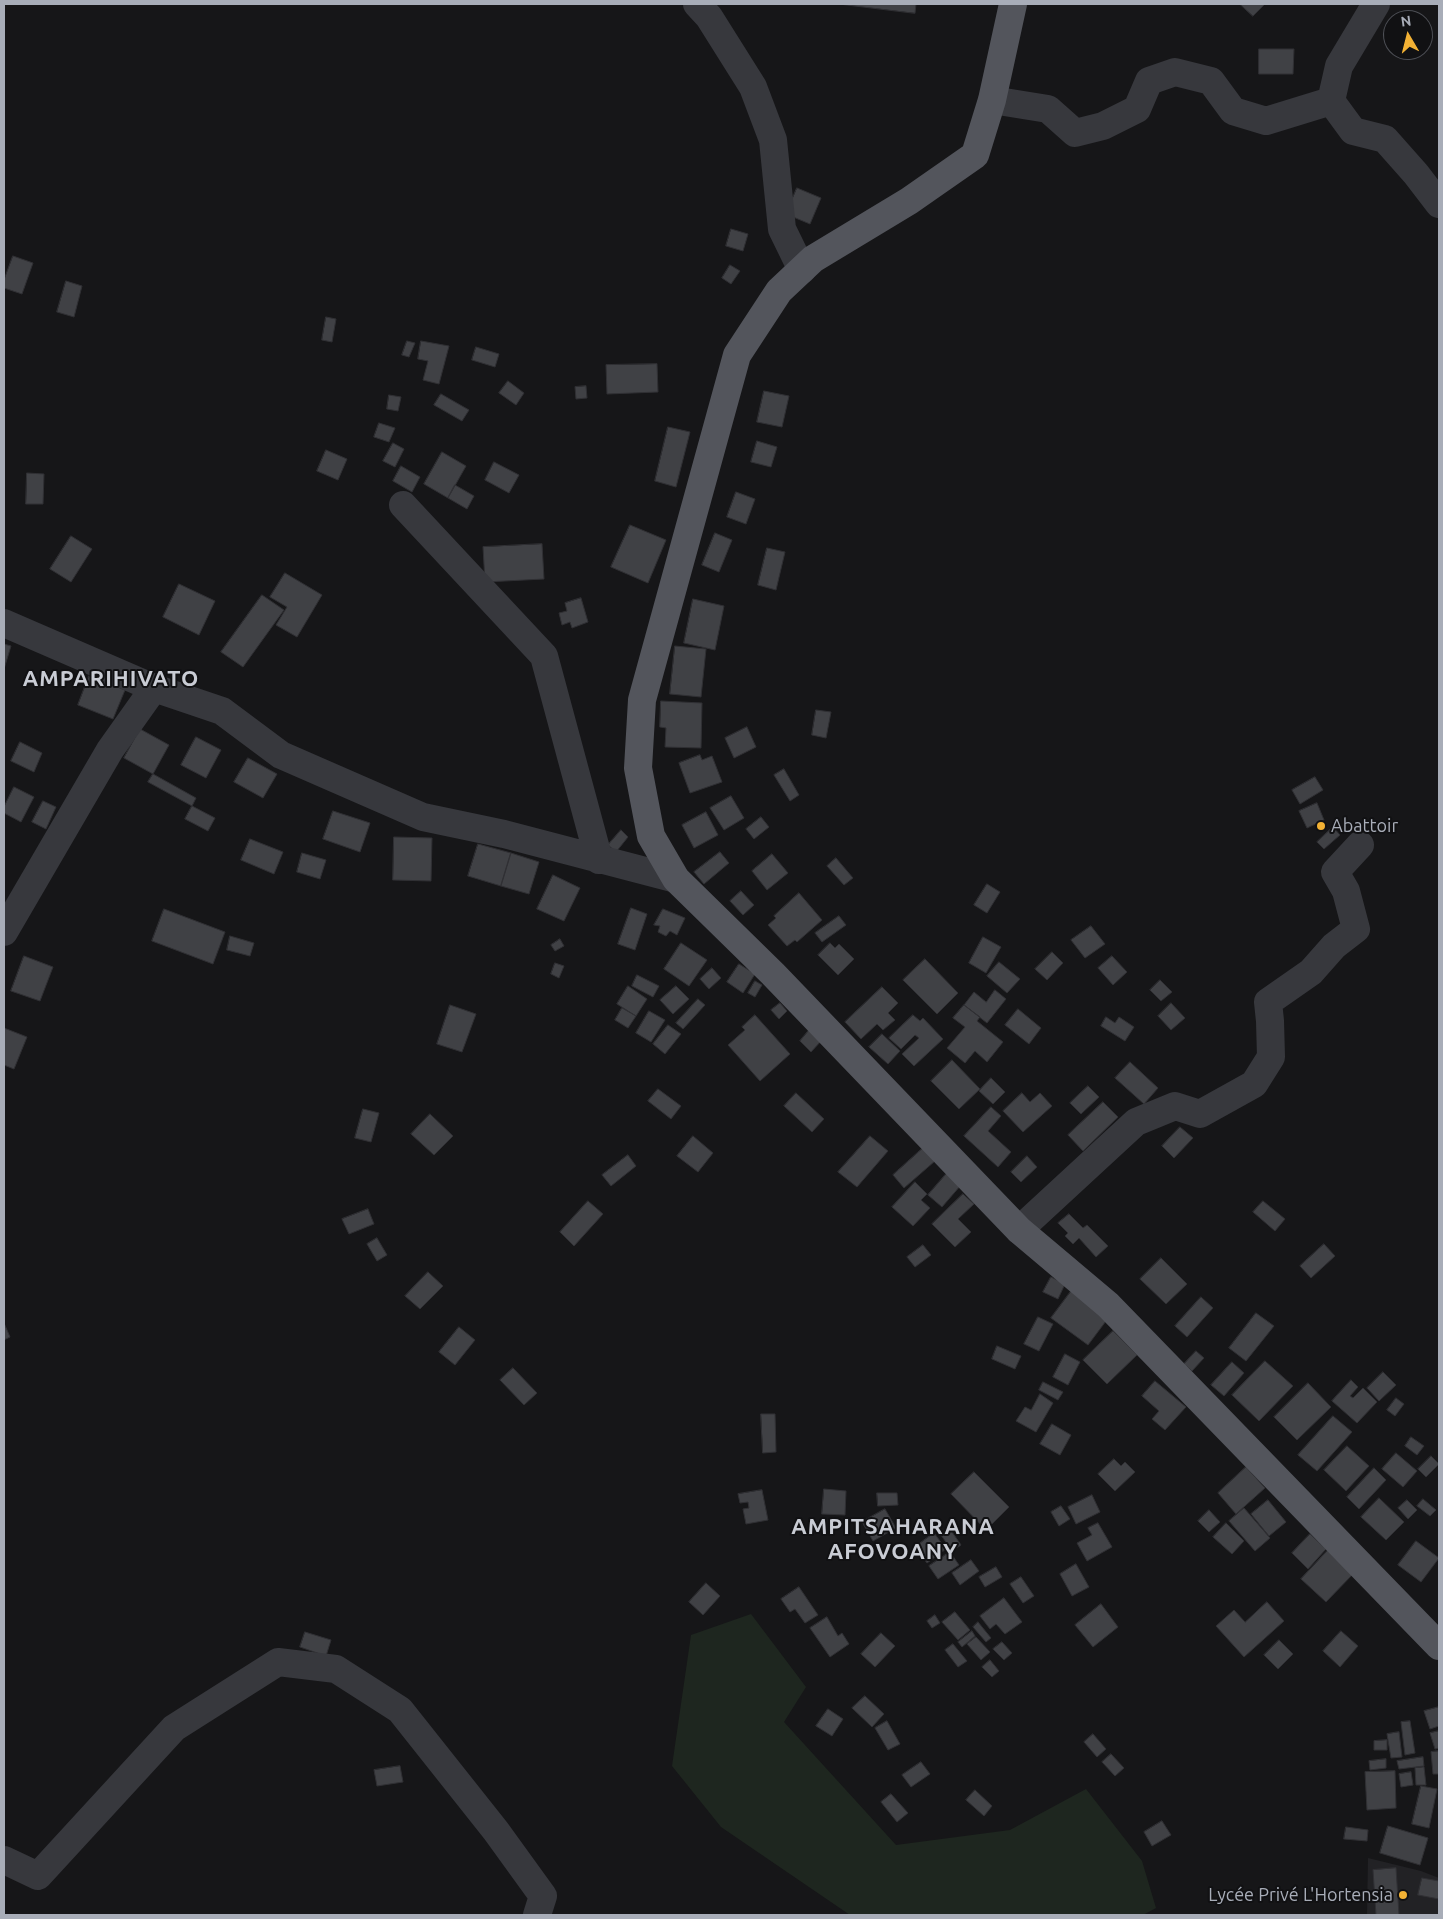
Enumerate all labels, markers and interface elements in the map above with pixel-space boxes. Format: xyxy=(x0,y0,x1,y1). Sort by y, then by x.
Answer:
north arrow xyxy=(1383,10,1433,60)
text: N xyxy=(1400,12,1412,30)
district label: AMPARIHIVATO xyxy=(21,666,201,692)
place label: Abattoir xyxy=(1331,815,1398,837)
marker: Abattoir xyxy=(1315,820,1327,832)
district label: AMPITSAHARANA AFOVOANY xyxy=(790,1514,996,1565)
place label: Lycée Privé L'Hortensia xyxy=(1208,1884,1393,1906)
marker: Lycée Privé L'Hortensia xyxy=(1397,1889,1409,1901)

